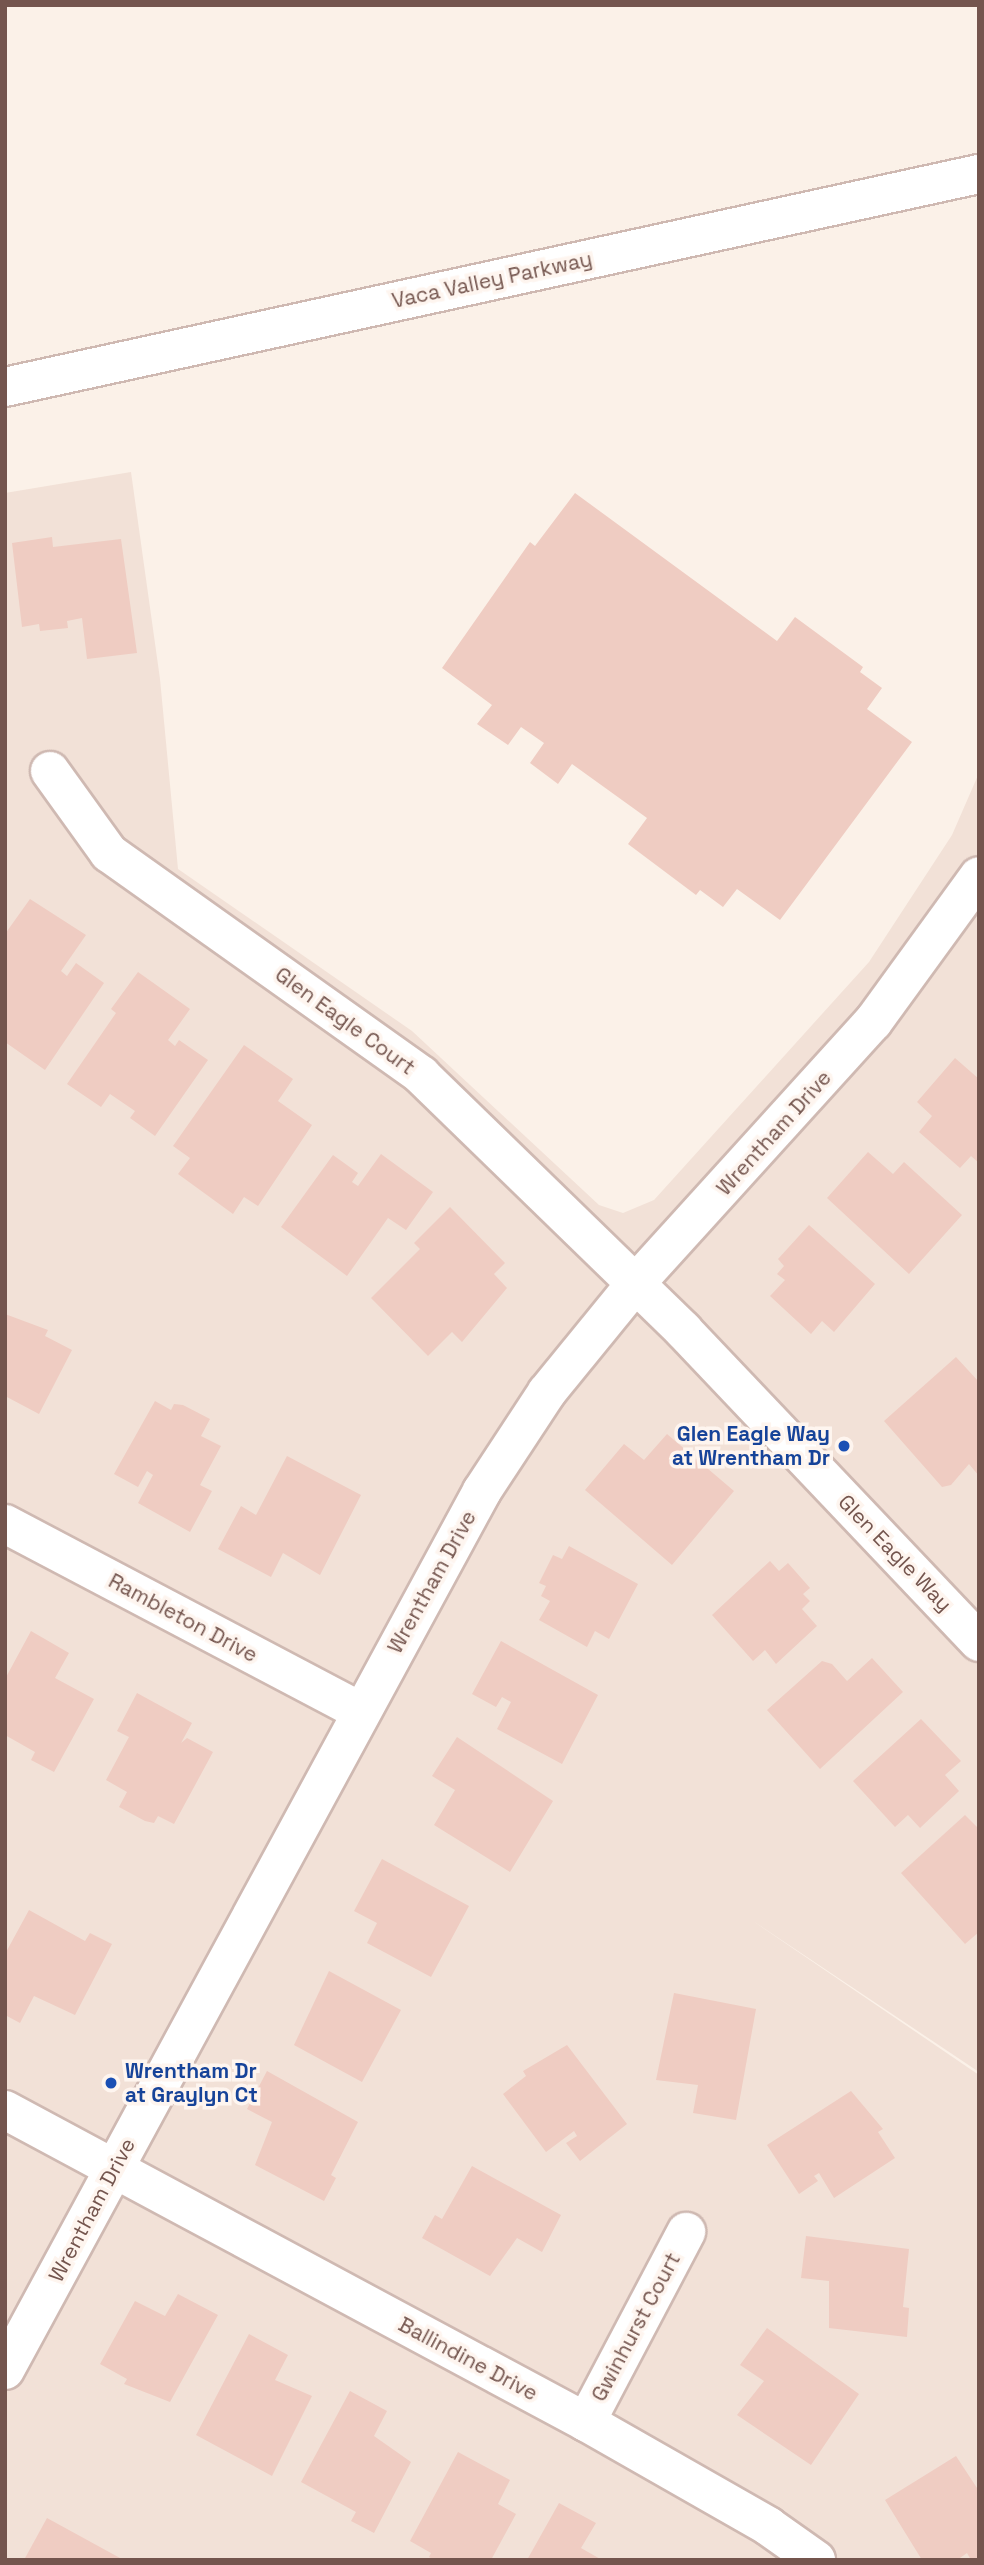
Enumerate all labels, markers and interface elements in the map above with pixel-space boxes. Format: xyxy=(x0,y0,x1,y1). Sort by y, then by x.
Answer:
street label: Vaca Valley Parkway xyxy=(389,246,595,314)
street label: Glen Eagle Court xyxy=(270,962,420,1080)
street label: Wrentham Drive xyxy=(711,1065,837,1201)
place label: Glen Eagle Way at Wrentham Dr xyxy=(672,1421,830,1471)
marker: Glen Eagle Way at Wrentham Dr xyxy=(836,1438,852,1454)
street label: Glen Eagle Way xyxy=(833,1489,957,1617)
street label: Wrentham Drive xyxy=(382,1506,482,1658)
street label: Rambleton Drive xyxy=(104,1568,262,1668)
place label: Wrentham Dr at Graylyn Ct xyxy=(125,2058,258,2108)
marker: Wrentham Dr at Graylyn Ct xyxy=(103,2075,119,2091)
street label: Wrentham Drive xyxy=(43,2134,141,2286)
street label: Gwinhurst Court xyxy=(586,2248,686,2406)
street label: Ballindine Drive xyxy=(394,2312,542,2406)

